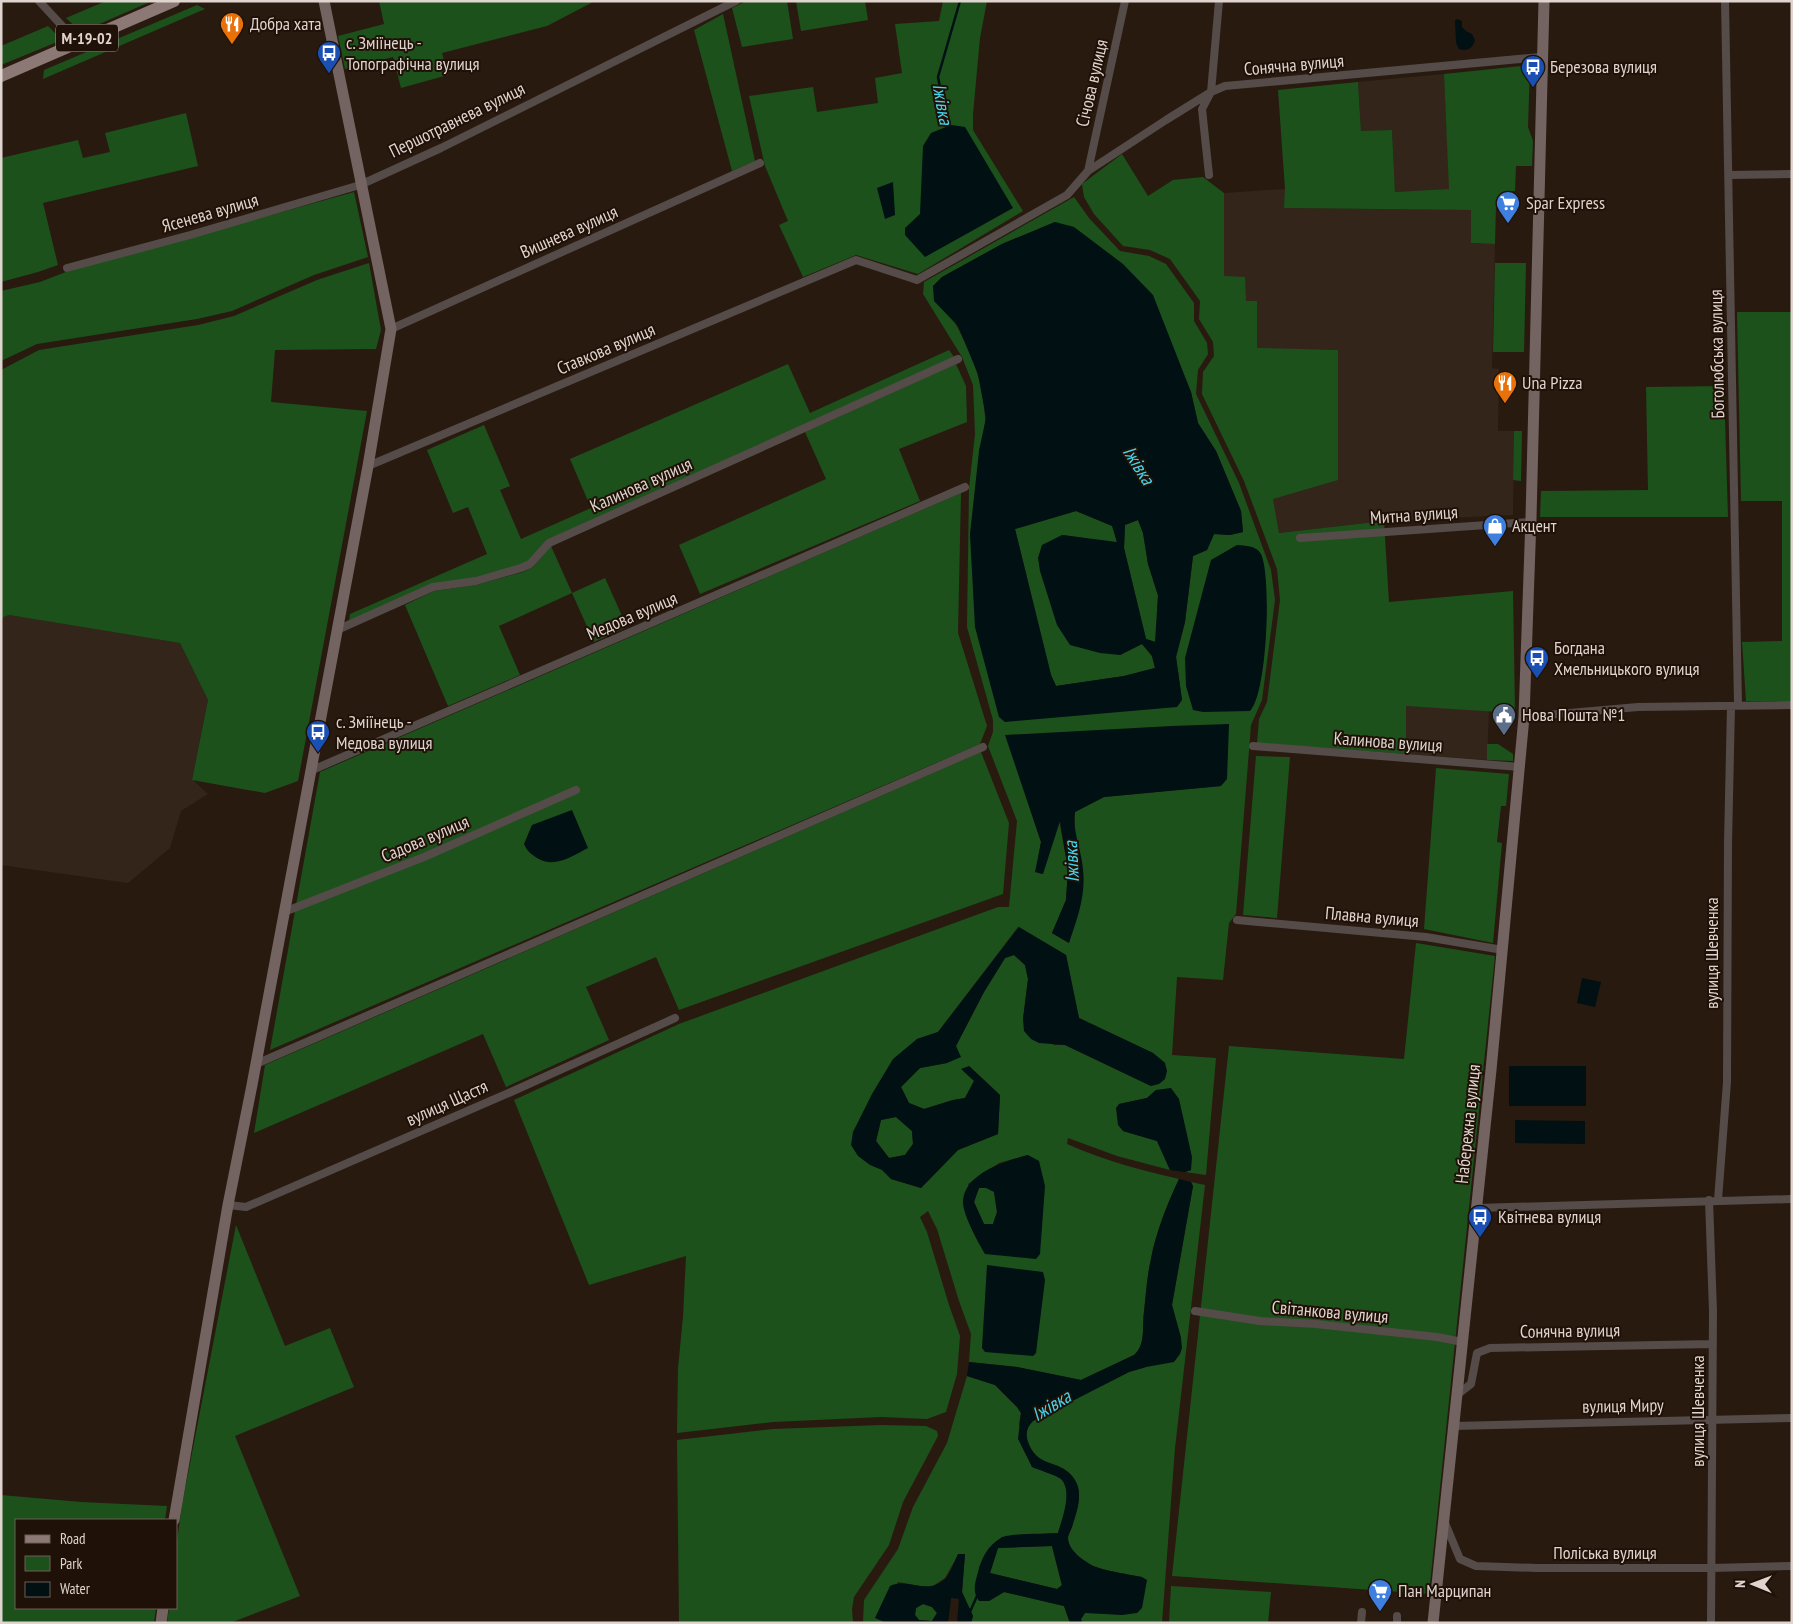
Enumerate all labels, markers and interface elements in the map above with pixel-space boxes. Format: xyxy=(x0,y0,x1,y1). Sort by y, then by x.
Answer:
restaurant icon: Добра хата xyxy=(219,11,245,45)
place label: Добра хата xyxy=(250,12,321,35)
road number: М-19-02 xyxy=(56,24,118,52)
place label: с. Зміїнець - Топографічна вулиця xyxy=(346,31,480,75)
street label: Січова вулиця xyxy=(1070,37,1113,129)
bus stop icon: с. Зміїнець - Топографічна вулиця xyxy=(316,40,342,74)
street label: Сонячна вулиця xyxy=(1243,49,1345,80)
bus stop icon: Березова вулиця xyxy=(1520,54,1546,88)
place label: Березова вулиця xyxy=(1550,55,1657,78)
street label: Першотравнева вулиця xyxy=(385,77,529,162)
water label: Іжівка xyxy=(928,82,959,128)
street label: Ясенева вулиця xyxy=(159,188,261,237)
supermarket icon: Spar Express xyxy=(1495,190,1521,224)
place label: Spar Express xyxy=(1526,191,1605,214)
street label: Вишнева вулиця xyxy=(516,200,621,263)
street label: Боголюбська вулиця xyxy=(1704,289,1729,419)
street label: Ставкова вулиця xyxy=(553,318,658,380)
restaurant icon: Una Pizza xyxy=(1492,370,1518,404)
place label: Una Pizza xyxy=(1522,371,1582,394)
water label: Іжівка xyxy=(1118,441,1161,490)
street label: Калинова вулиця xyxy=(586,452,695,517)
street label: Митна вулиця xyxy=(1369,500,1459,529)
shop icon: Акцент xyxy=(1482,513,1508,547)
place label: Акцент xyxy=(1512,514,1557,537)
street label: Медова вулиця xyxy=(583,586,681,645)
place label: Богдана Хмельницького вулиця xyxy=(1554,636,1699,680)
bus stop icon: Богдана Хмельницького вулиця xyxy=(1524,645,1550,679)
public building icon: Нова Пошта №1 xyxy=(1491,702,1517,736)
place label: Нова Пошта №1 xyxy=(1522,703,1625,726)
place label: с. Зміїнець - Медова вулиця xyxy=(336,710,433,754)
bus stop icon: с. Зміїнець - Медова вулиця xyxy=(305,719,331,753)
street label: Калинова вулиця xyxy=(1333,726,1443,757)
street label: Садова вулиця xyxy=(377,810,472,867)
water label: Іжівка xyxy=(1058,839,1084,883)
street label: вулиця Шевченка xyxy=(1700,897,1723,1009)
street label: Плавна вулиця xyxy=(1324,901,1420,932)
street label: Набережна вулиця xyxy=(1450,1063,1485,1185)
street label: вулиця Щастя xyxy=(402,1074,491,1131)
bus stop icon: Квітнева вулиця xyxy=(1467,1204,1493,1238)
place label: Квітнева вулиця xyxy=(1498,1205,1601,1228)
street label: Світанкова вулиця xyxy=(1271,1295,1389,1328)
street label: Сонячна вулиця xyxy=(1520,1318,1620,1343)
street label: вулиця Шевченка xyxy=(1686,1355,1709,1467)
water label: Іжівка xyxy=(1027,1383,1076,1426)
street label: вулиця Миру xyxy=(1582,1393,1664,1418)
legend xyxy=(15,1519,178,1609)
text: Road xyxy=(60,1529,86,1548)
street label: Поліська вулиця xyxy=(1553,1541,1657,1564)
text: Park xyxy=(60,1554,82,1573)
north arrow xyxy=(1728,1559,1778,1609)
supermarket icon: Пан Марципан xyxy=(1367,1578,1393,1612)
text: Water xyxy=(60,1579,91,1598)
place label: Пан Марципан xyxy=(1398,1579,1491,1602)
text: N xyxy=(1731,1580,1749,1588)

